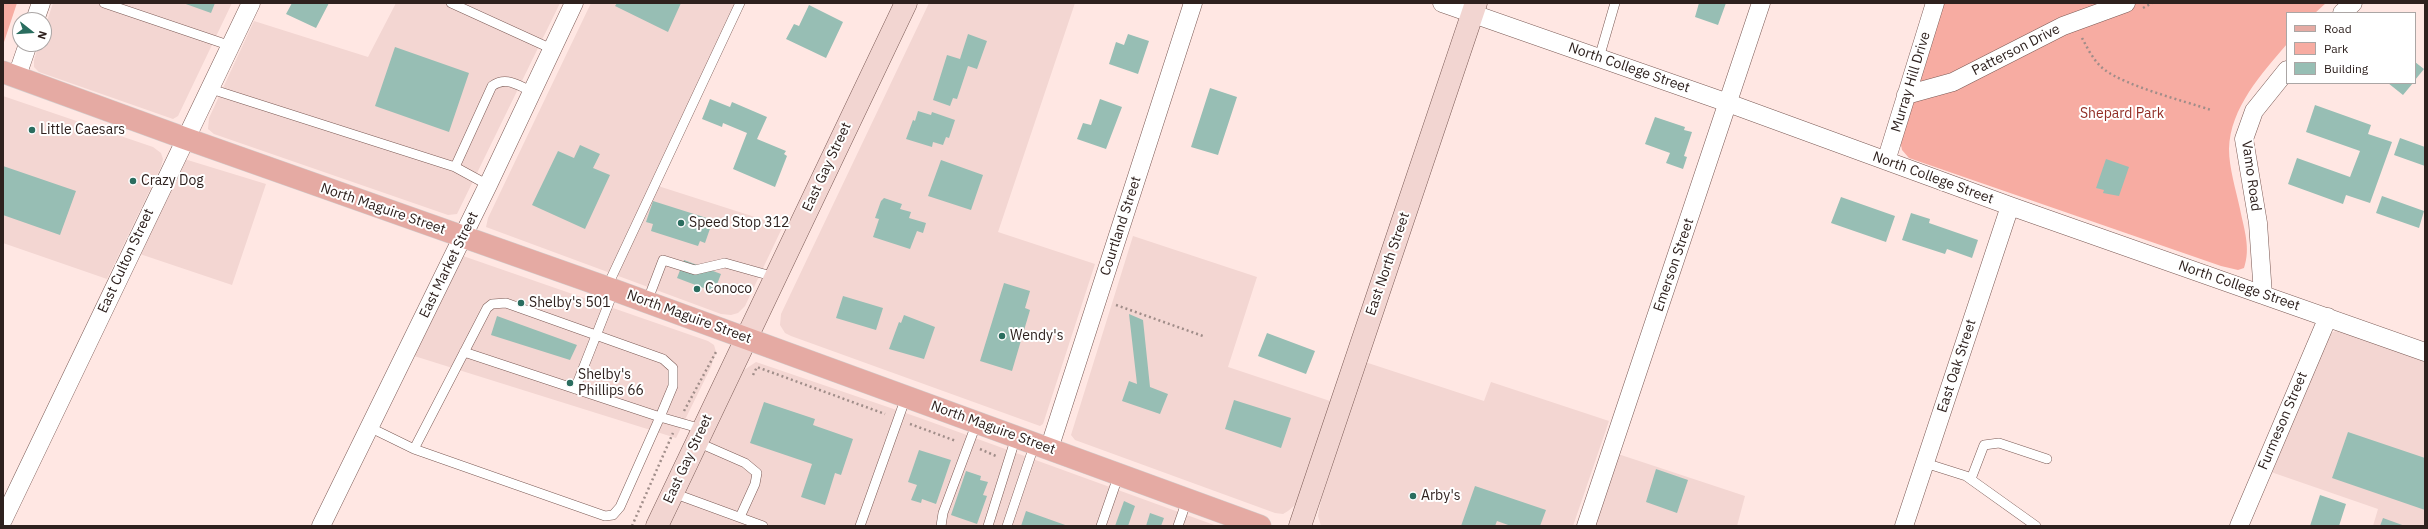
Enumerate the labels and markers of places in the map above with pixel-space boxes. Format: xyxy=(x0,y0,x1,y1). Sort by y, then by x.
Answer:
place label: Little Caesars xyxy=(40,122,125,138)
marker: Little Caesars xyxy=(27,125,37,135)
place label: Crazy Dog xyxy=(141,173,204,189)
marker: Crazy Dog xyxy=(128,176,138,186)
place label: Speed Stop 312 xyxy=(689,215,790,231)
marker: Speed Stop 312 xyxy=(676,218,686,228)
place label: Conoco xyxy=(705,281,752,297)
marker: Conoco xyxy=(692,284,702,294)
place label: Shelby's 501 xyxy=(529,295,611,311)
marker: Shelby's 501 xyxy=(516,298,526,308)
place label: Wendy's xyxy=(1010,328,1063,344)
marker: Wendy's xyxy=(997,331,1007,341)
place label: Shelby's Phillips 66 xyxy=(578,367,644,400)
marker: Shelby's Phillips 66 xyxy=(565,378,575,388)
place label: Arby's xyxy=(1421,488,1461,504)
marker: Arby's xyxy=(1408,491,1418,501)

